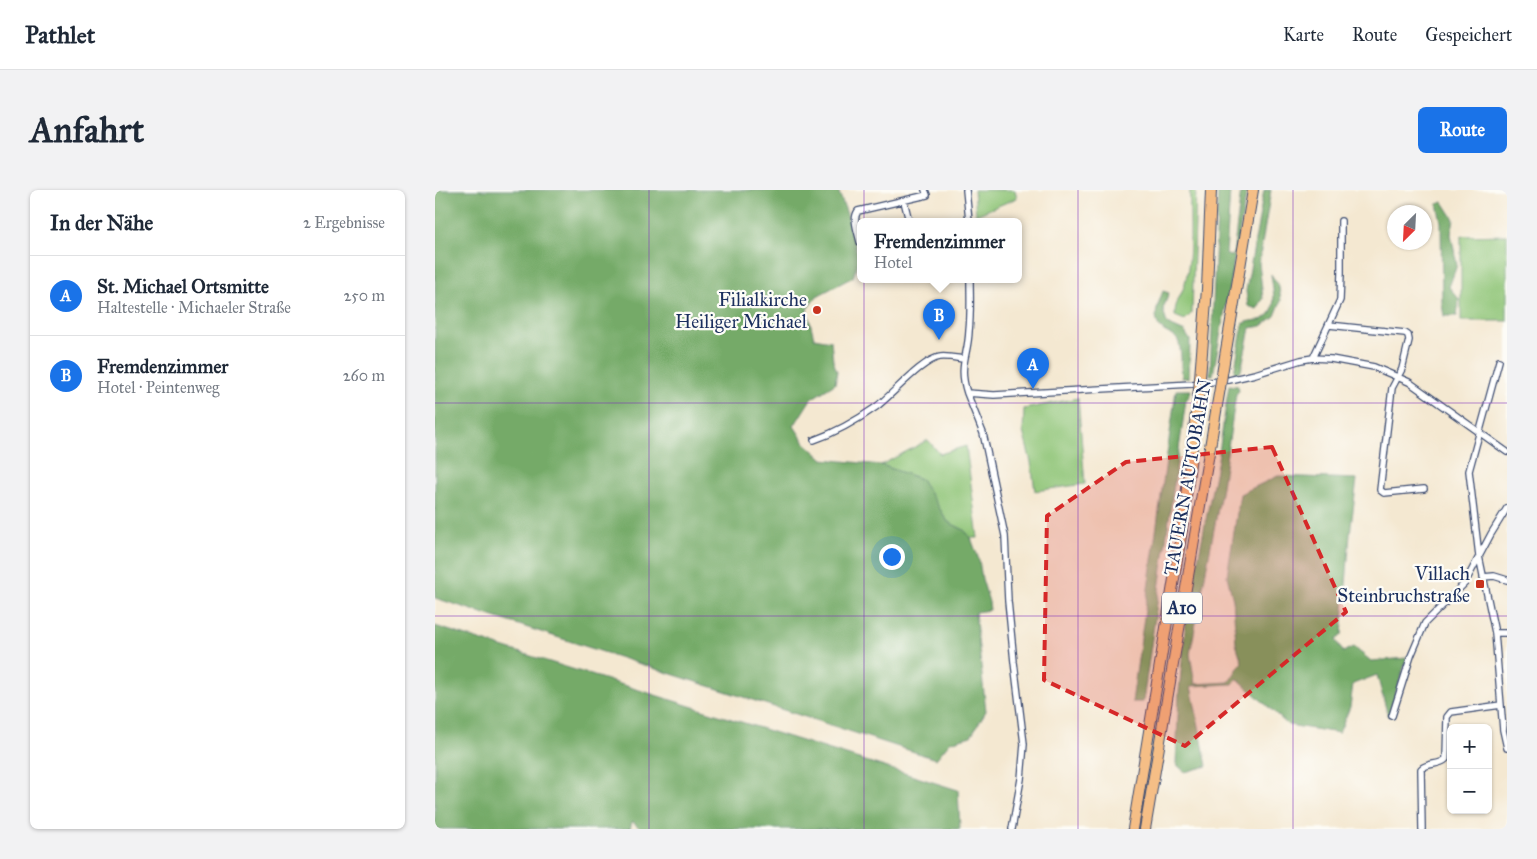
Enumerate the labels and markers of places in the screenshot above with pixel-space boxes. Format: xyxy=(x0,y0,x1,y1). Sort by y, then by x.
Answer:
place label: Filialkirche Heiliger Michael xyxy=(675,288,808,334)
pin: B xyxy=(923,299,955,340)
marker: Filialkirche Heiliger Michael xyxy=(811,304,823,316)
pin: A xyxy=(1017,348,1049,389)
place label: Villach Steinbruchstraße xyxy=(1337,562,1470,607)
marker: Villach Steinbruchstraße xyxy=(1474,578,1486,590)

